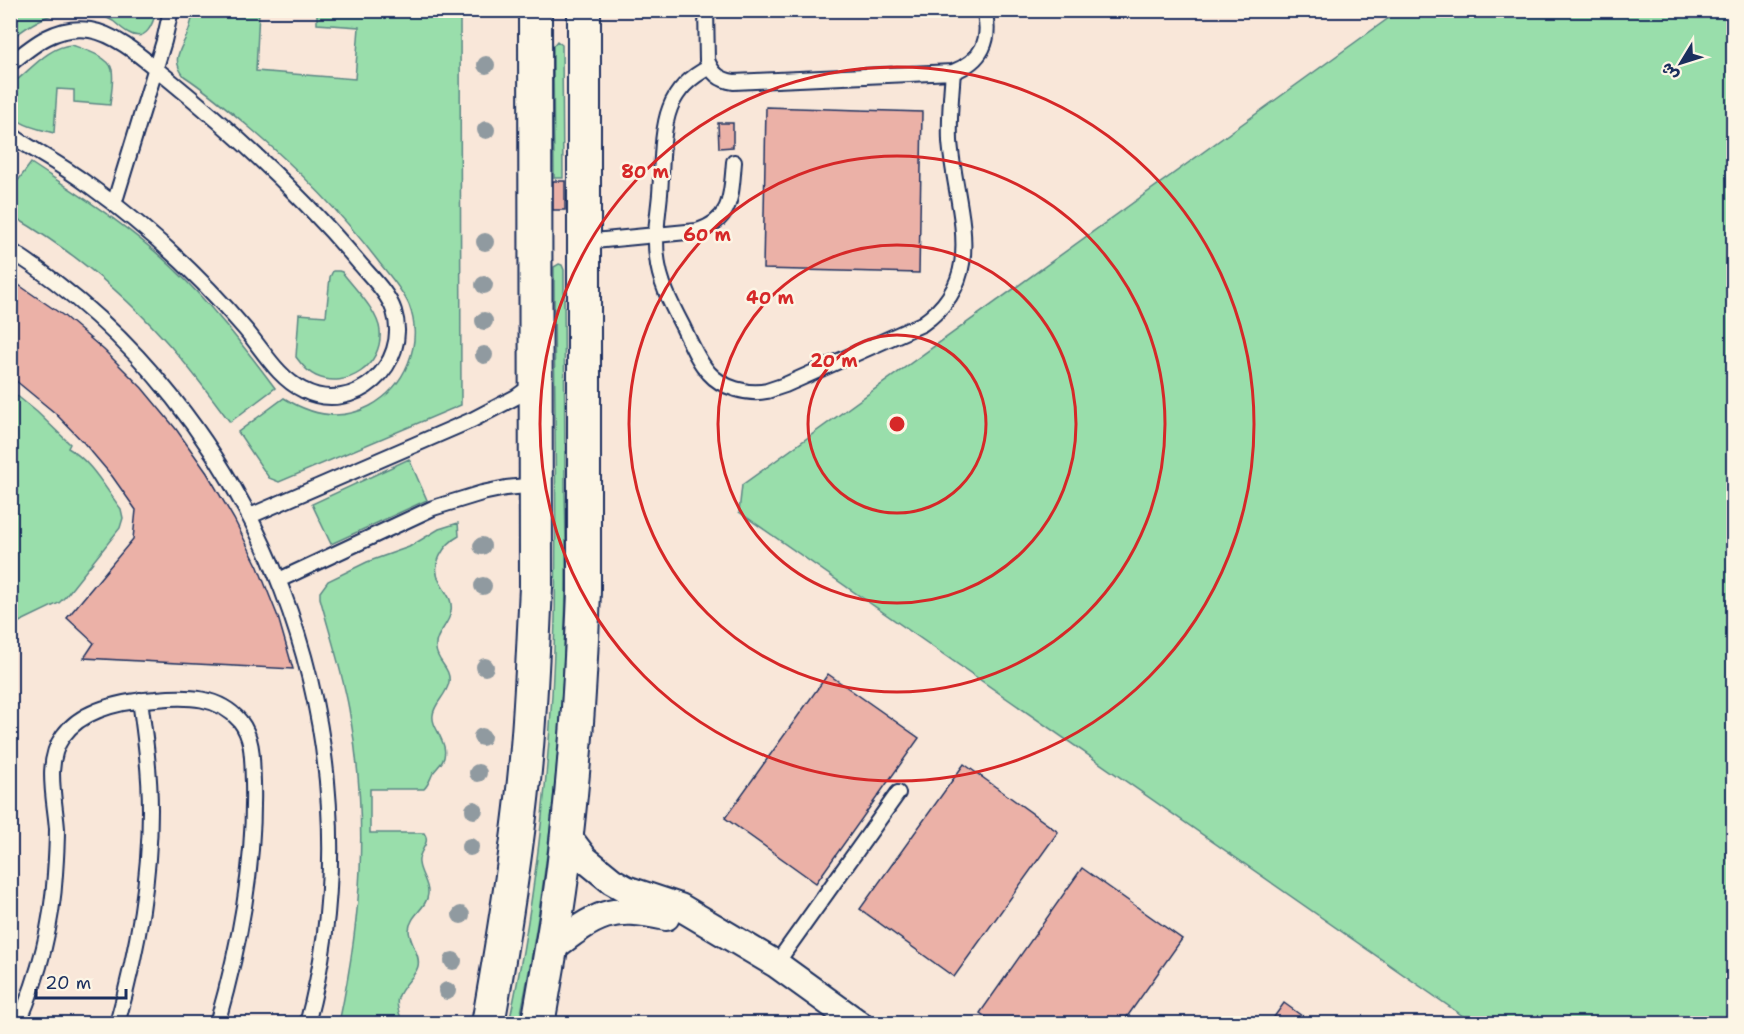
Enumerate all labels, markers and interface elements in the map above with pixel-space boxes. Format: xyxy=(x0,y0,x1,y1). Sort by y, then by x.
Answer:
north arrow xyxy=(1651,33,1711,93)
text: ش xyxy=(1656,59,1683,85)
text: 80 m xyxy=(621,160,669,184)
text: 60 m xyxy=(683,223,731,247)
text: 40 m xyxy=(746,286,794,310)
text: 20 m xyxy=(810,349,858,373)
centre of rings xyxy=(887,414,907,434)
scale bar xyxy=(36,962,126,1000)
text: 20 m xyxy=(45,971,91,995)

